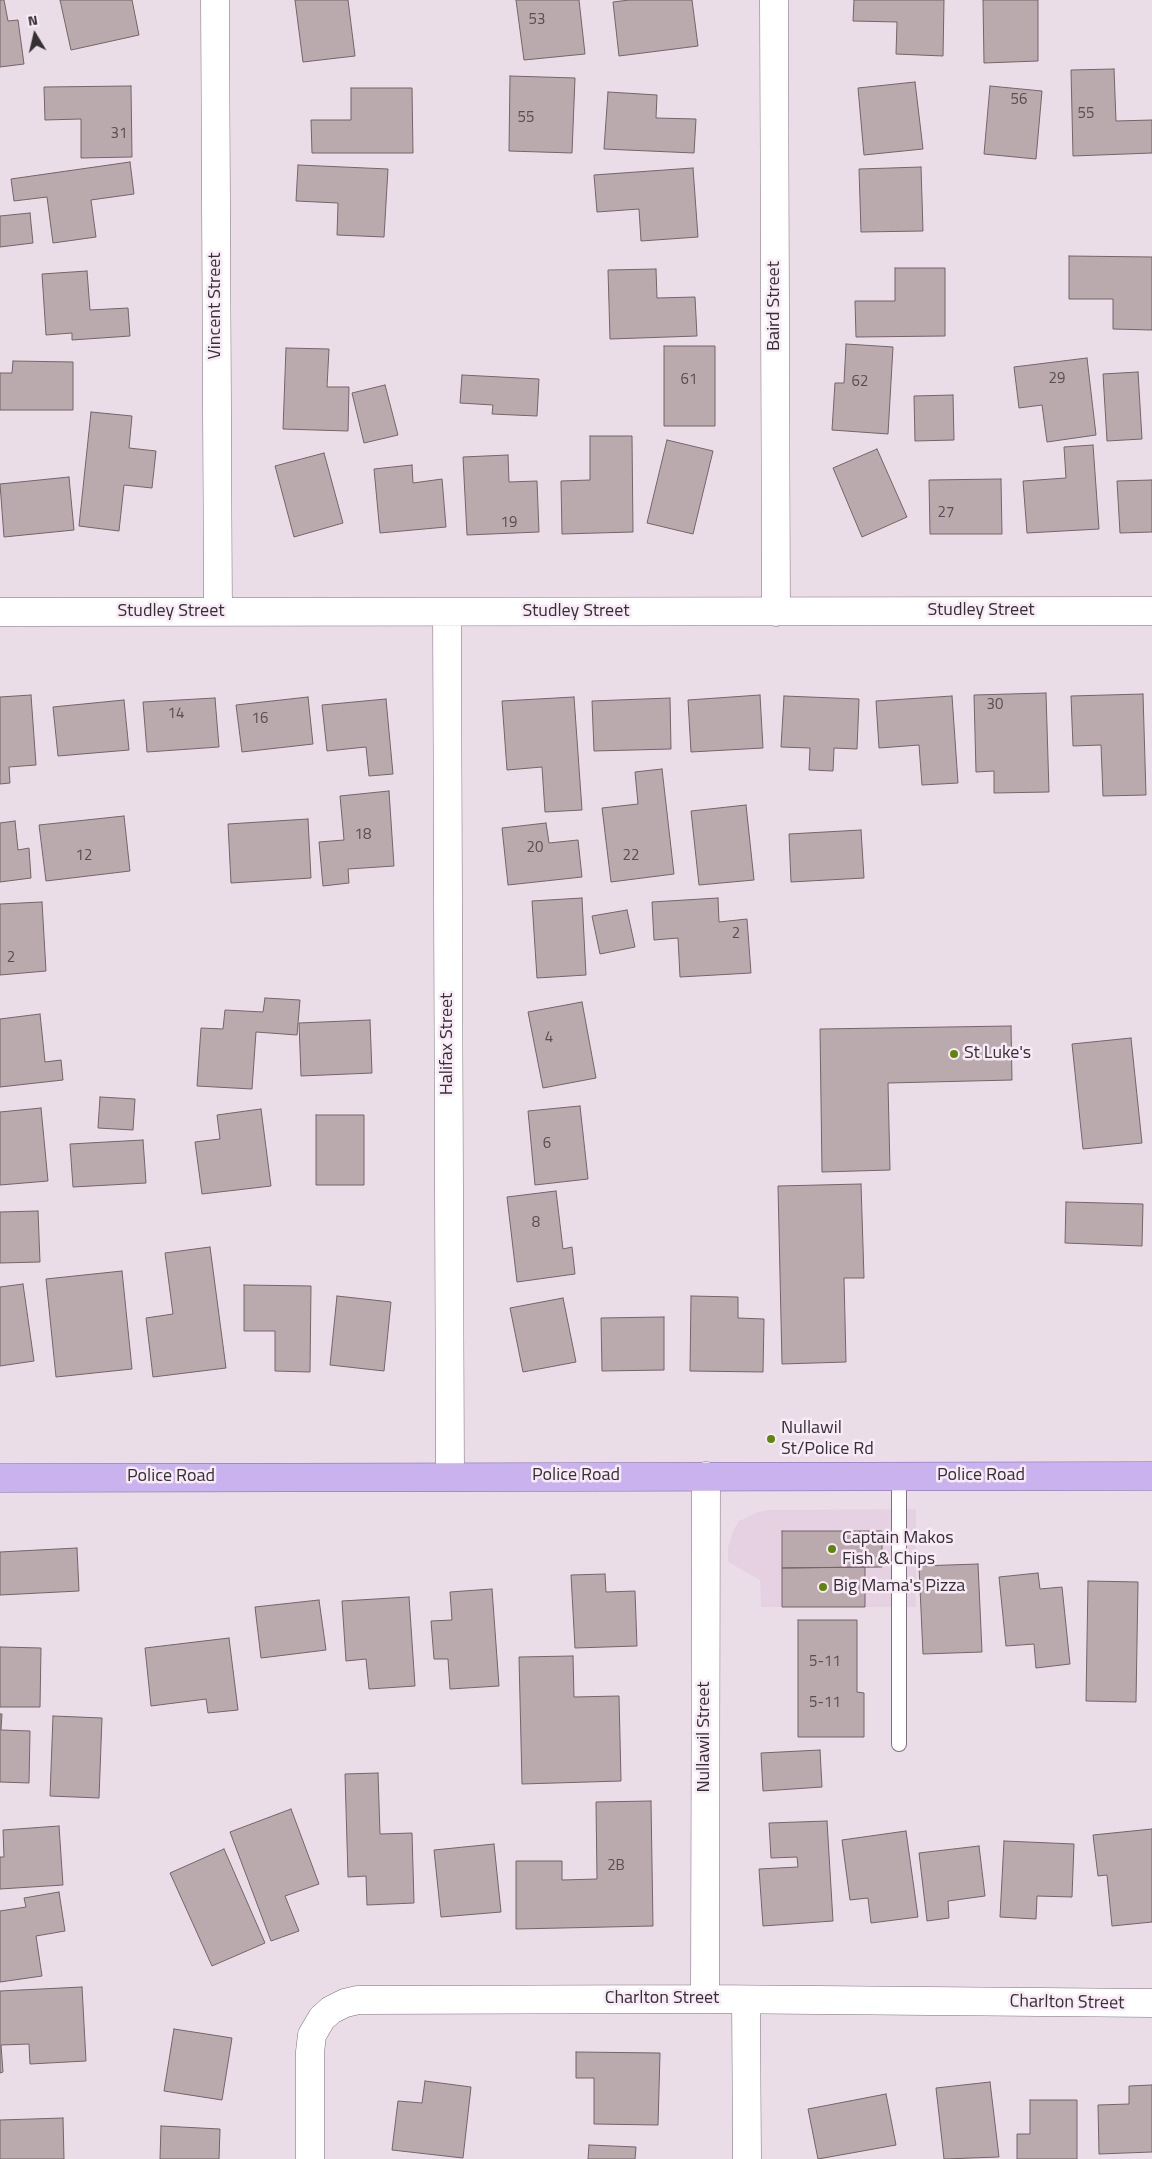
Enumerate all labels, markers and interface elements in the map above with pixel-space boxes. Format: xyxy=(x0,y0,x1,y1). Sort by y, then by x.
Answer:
text: N xyxy=(26,9,39,31)
north arrow xyxy=(10,10,60,60)
house number: 53 xyxy=(529,11,545,29)
house number: 56 xyxy=(1011,91,1027,109)
house number: 55 xyxy=(1078,105,1094,123)
house number: 55 xyxy=(518,109,534,127)
house number: 31 xyxy=(111,125,127,143)
street label: Vincent Street xyxy=(205,252,227,360)
street label: Baird Street xyxy=(764,261,786,351)
house number: 29 xyxy=(1049,370,1065,388)
house number: 61 xyxy=(681,371,697,389)
house number: 62 xyxy=(852,373,868,391)
house number: 27 xyxy=(938,504,954,522)
house number: 19 xyxy=(501,514,517,532)
street label: Studley Street xyxy=(927,600,1035,622)
street label: Studley Street xyxy=(117,601,225,623)
street label: Studley Street xyxy=(522,601,630,623)
house number: 30 xyxy=(987,696,1003,714)
house number: 14 xyxy=(168,705,184,723)
house number: 16 xyxy=(252,710,268,728)
house number: 18 xyxy=(355,826,371,844)
house number: 20 xyxy=(527,839,543,857)
house number: 12 xyxy=(76,847,92,865)
house number: 22 xyxy=(623,847,639,865)
house number: 2 xyxy=(732,925,740,943)
house number: 2 xyxy=(7,949,15,967)
street label: Halifax Street xyxy=(437,993,459,1095)
house number: 4 xyxy=(545,1029,553,1047)
place label: St Luke's xyxy=(964,1043,1031,1065)
marker: St Luke's xyxy=(948,1048,960,1060)
house number: 6 xyxy=(543,1135,551,1153)
house number: 8 xyxy=(532,1214,540,1232)
place label: Nullawil St/Police Rd xyxy=(781,1418,874,1460)
marker: Nullawil St/Police Rd xyxy=(765,1433,777,1445)
street label: Police Road xyxy=(532,1465,620,1487)
street label: Police Road xyxy=(937,1465,1025,1487)
street label: Police Road xyxy=(127,1466,215,1488)
place label: Captain Makos Fish & Chips xyxy=(842,1528,954,1570)
marker: Captain Makos Fish & Chips xyxy=(826,1543,838,1555)
place label: Big Mama's Pizza xyxy=(833,1576,965,1598)
marker: Big Mama's Pizza xyxy=(817,1581,829,1593)
house number: 5-11 xyxy=(809,1653,841,1671)
street label: Nullawil Street xyxy=(694,1681,716,1793)
house number: 5-11 xyxy=(809,1694,841,1712)
house number: 2B xyxy=(607,1857,625,1875)
street label: Charlton Street xyxy=(605,1988,719,2010)
street label: Charlton Street xyxy=(1009,1991,1125,2015)

